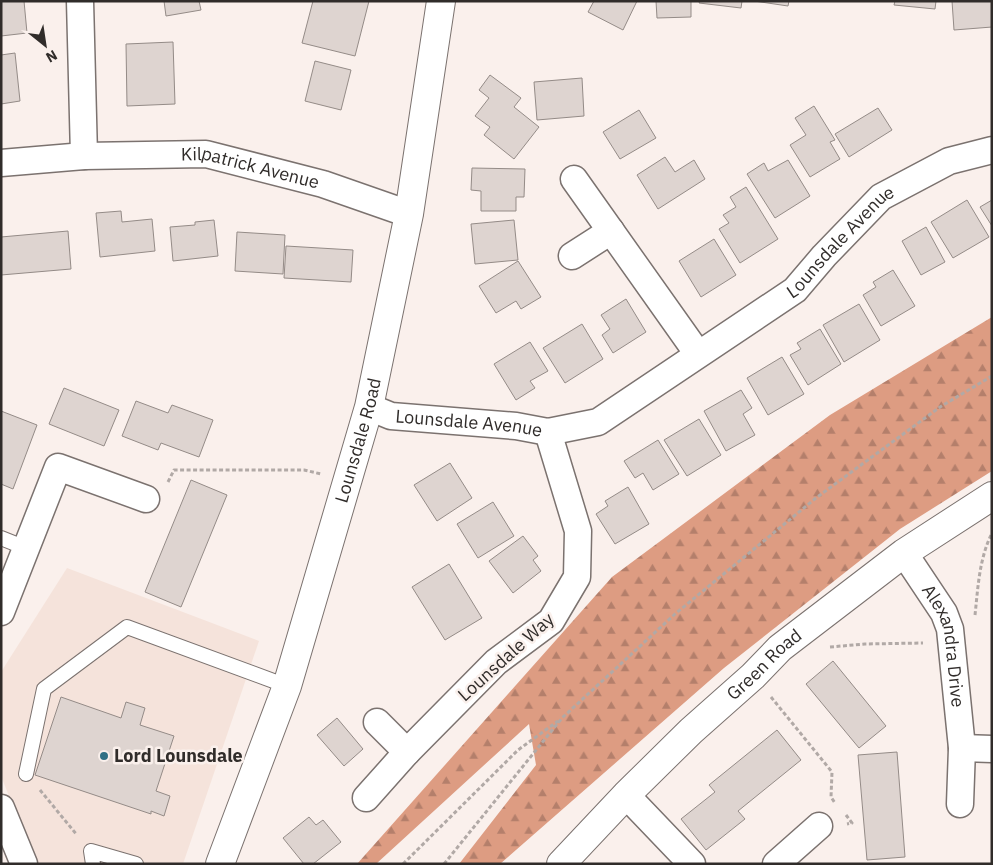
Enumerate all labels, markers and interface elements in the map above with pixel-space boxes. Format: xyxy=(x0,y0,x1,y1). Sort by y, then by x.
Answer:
north arrow xyxy=(20,20,70,70)
text: N xyxy=(43,46,60,67)
street label: Kilpatrick Avenue xyxy=(181,141,322,194)
street label: Lounsdale Avenue xyxy=(782,180,898,303)
street label: Lounsdale Road xyxy=(329,376,386,505)
street label: Lounsdale Avenue xyxy=(395,404,544,442)
street label: Alexandra Drive xyxy=(917,580,970,709)
street label: Lounsdale Way xyxy=(453,607,559,706)
street label: Green Road xyxy=(722,624,806,705)
place label: Lord Lounsdale xyxy=(114,744,243,767)
marker: Lord Lounsdale xyxy=(98,750,110,762)

